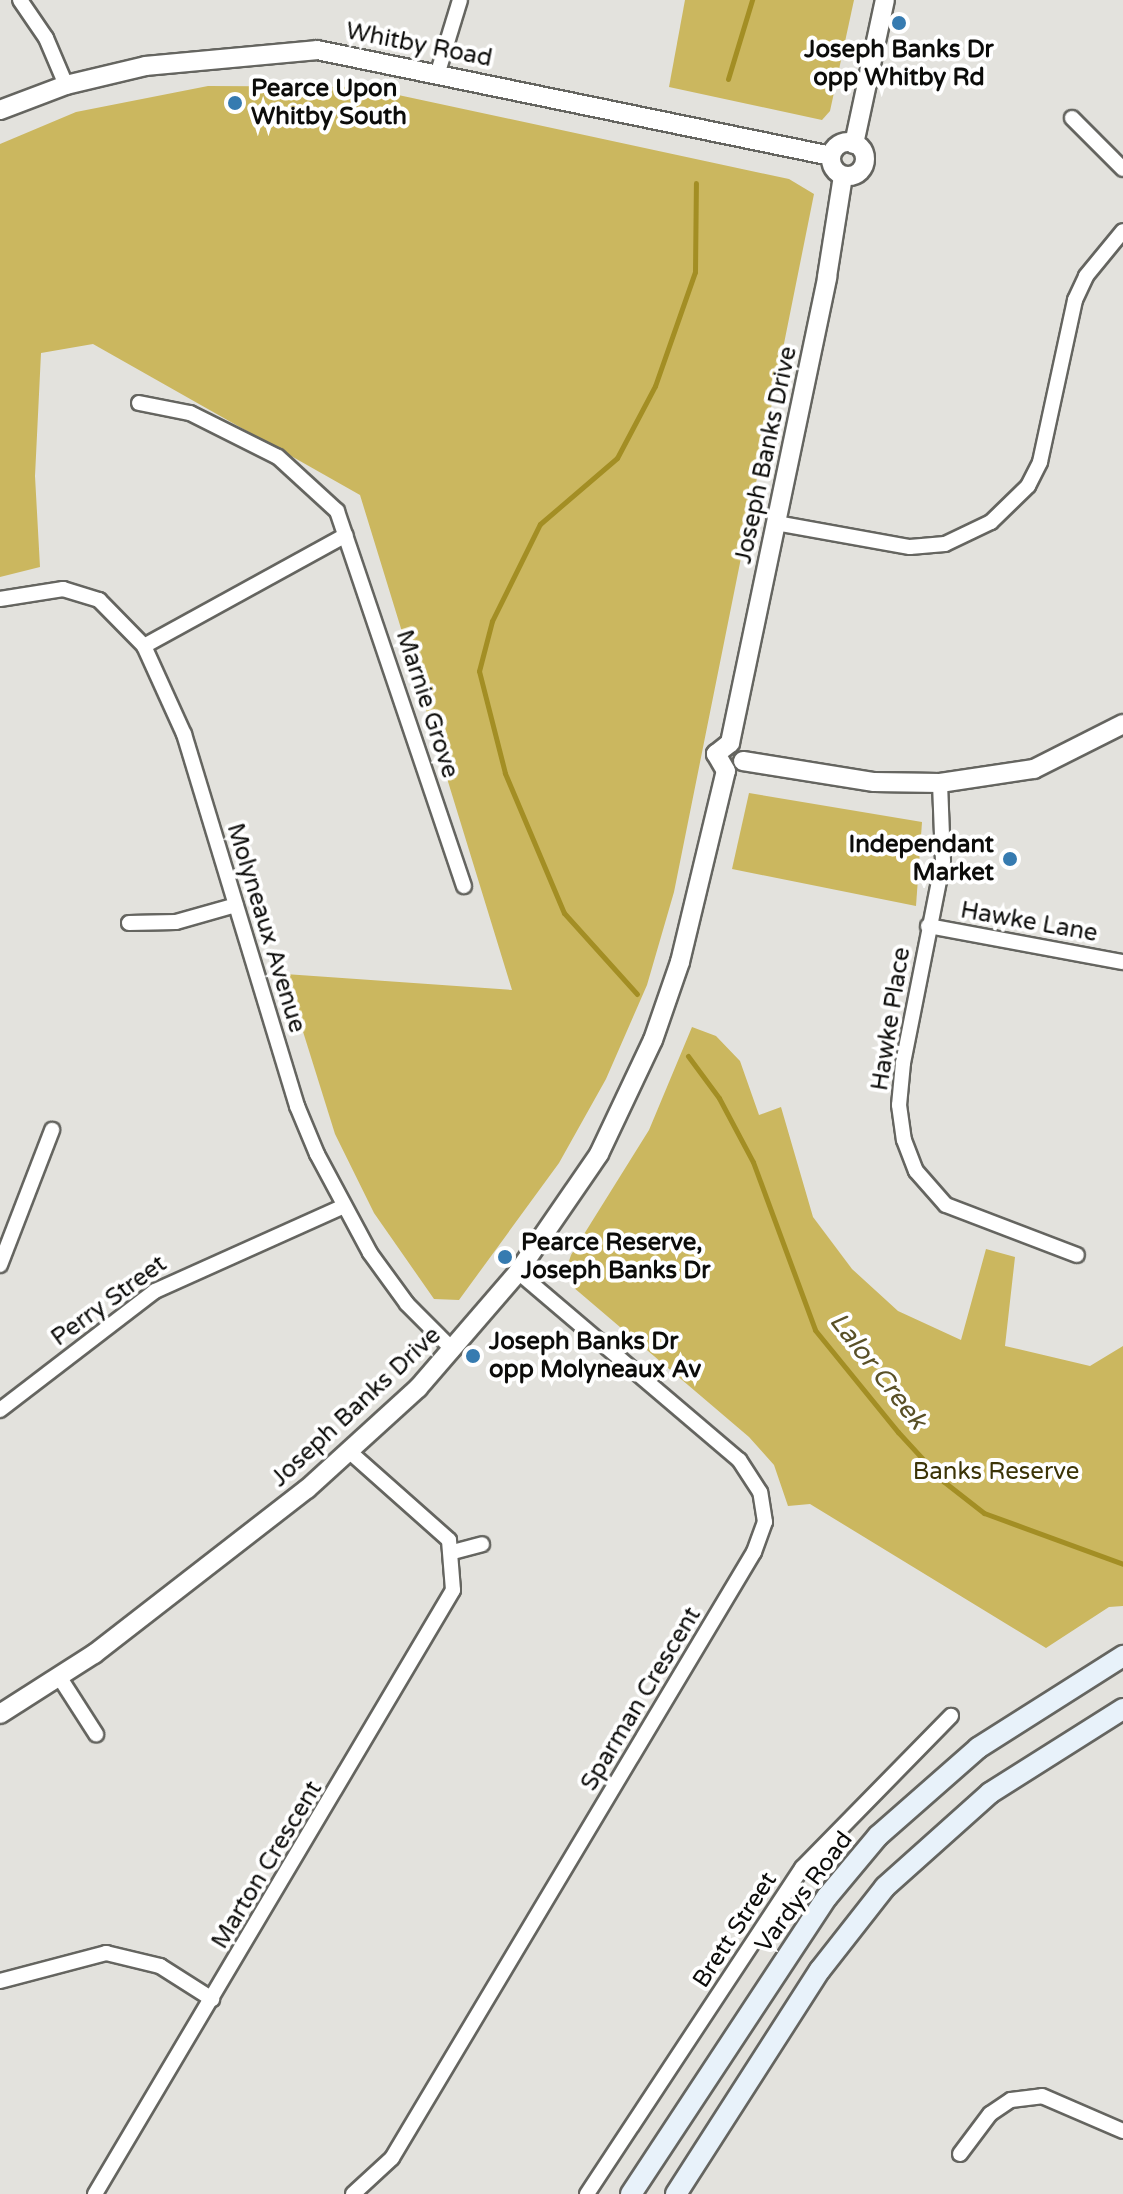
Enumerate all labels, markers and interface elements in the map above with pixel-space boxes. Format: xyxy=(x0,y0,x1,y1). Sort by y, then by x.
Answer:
marker: Joseph Banks Dr opp Whitby Rd xyxy=(890,14,908,32)
street label: Whitby Road xyxy=(343,17,495,73)
place label: Joseph Banks Dr opp Whitby Rd xyxy=(804,36,994,92)
place label: Pearce Upon Whitby South xyxy=(251,75,407,131)
marker: Pearce Upon Whitby South xyxy=(226,94,244,112)
street label: Joseph Banks Drive xyxy=(729,344,803,566)
street label: Marnie Grove xyxy=(390,626,464,782)
street label: Molyneaux Avenue xyxy=(220,820,312,1036)
place label: Independant Market xyxy=(849,831,994,887)
marker: Independant Market xyxy=(1001,850,1019,868)
street label: Hawke Lane xyxy=(958,896,1100,948)
street label: Hawke Place xyxy=(865,945,917,1093)
place label: Pearce Reserve, Joseph Banks Dr xyxy=(521,1229,710,1285)
marker: Pearce Reserve, Joseph Banks Dr xyxy=(496,1248,514,1266)
street label: Perry Street xyxy=(46,1250,172,1352)
water label: Lalor Creek xyxy=(823,1306,933,1436)
street label: Joseph Banks Drive xyxy=(265,1321,447,1493)
place label: Joseph Banks Dr opp Molyneaux Av xyxy=(489,1328,701,1384)
marker: Joseph Banks Dr opp Molyneaux Av xyxy=(464,1347,482,1365)
park label: Banks Reserve xyxy=(913,1458,1079,1486)
street label: Sparman Crescent xyxy=(575,1602,707,1796)
street label: Marton Crescent xyxy=(206,1776,328,1954)
street label: Vardys Road xyxy=(749,1826,859,1958)
street label: Brett Street xyxy=(687,1867,783,1993)

